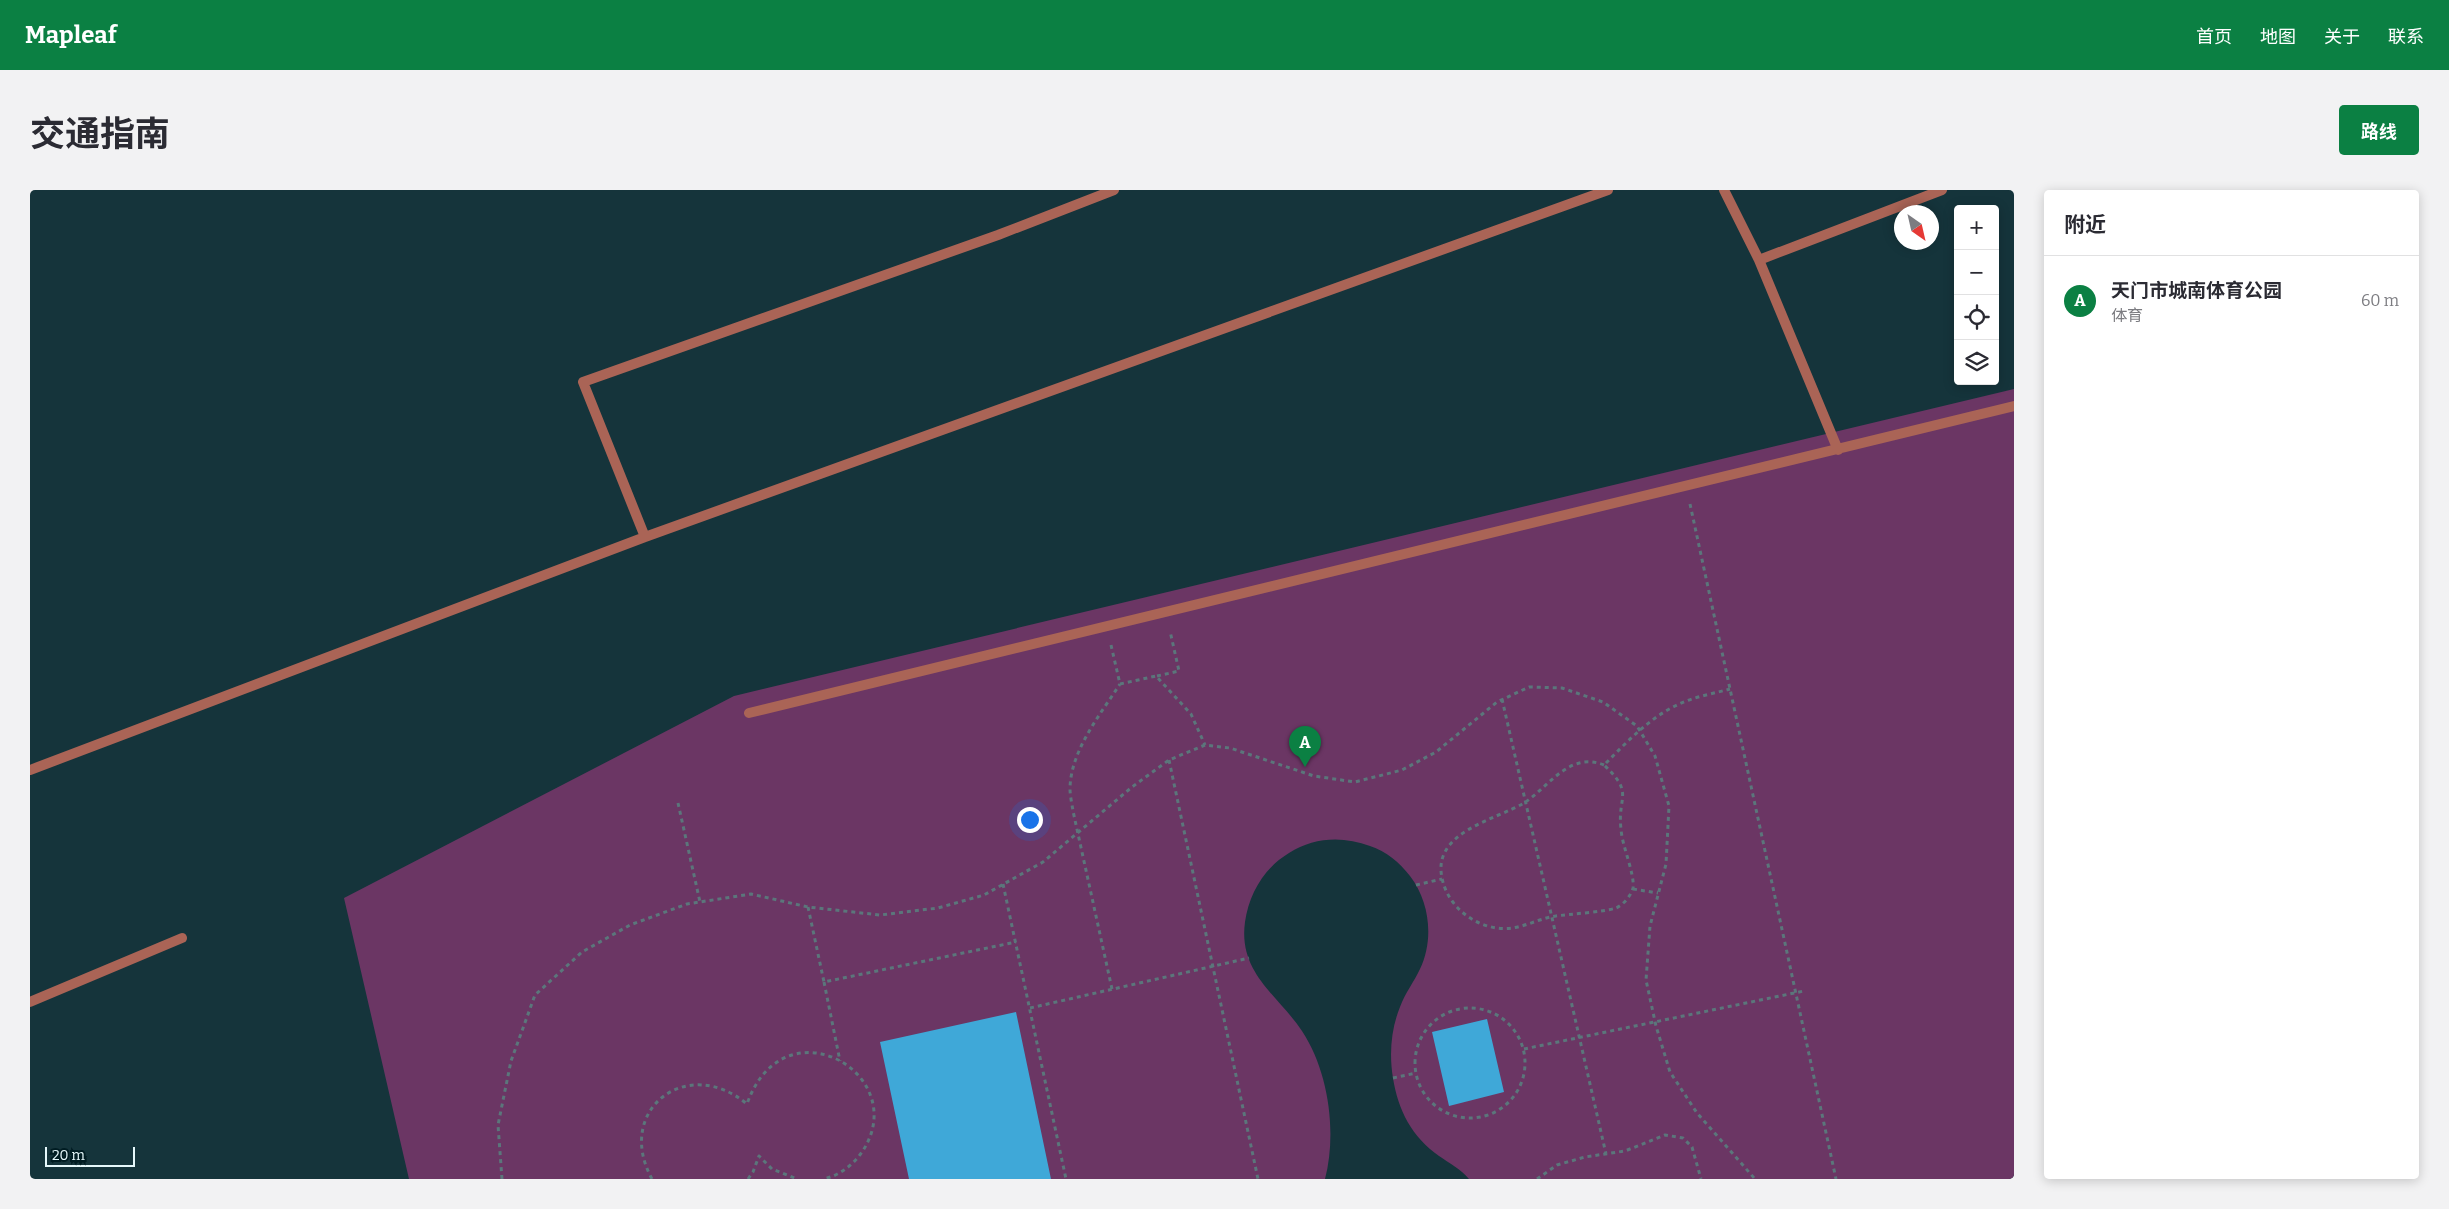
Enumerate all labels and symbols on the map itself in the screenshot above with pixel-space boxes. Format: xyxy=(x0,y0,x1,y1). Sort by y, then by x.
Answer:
north arrow xyxy=(1894,205,1939,250)
pin: A xyxy=(1289,726,1321,767)
your location xyxy=(1017,807,1043,833)
scale bar xyxy=(45,1144,135,1167)

